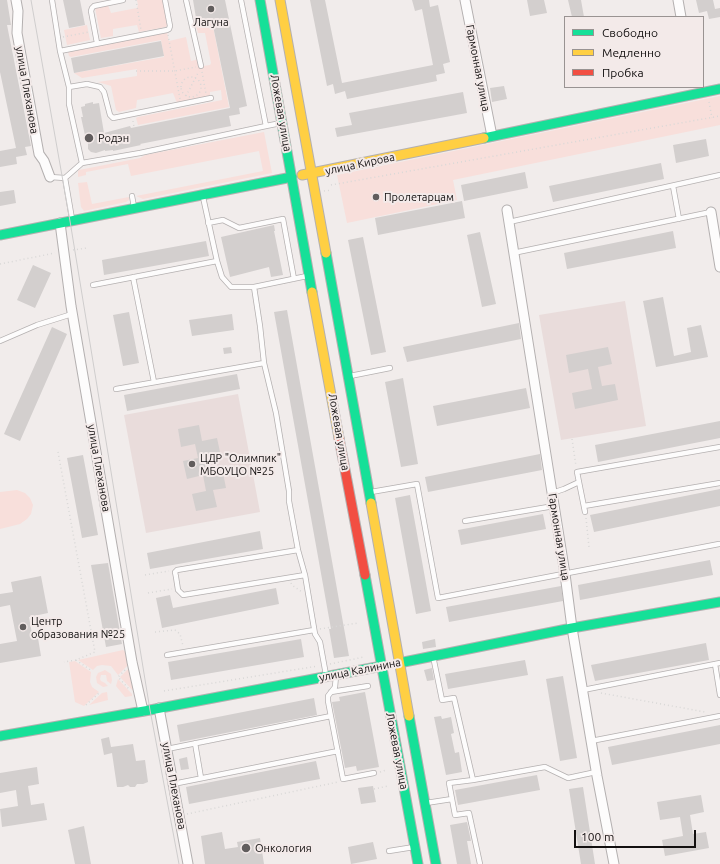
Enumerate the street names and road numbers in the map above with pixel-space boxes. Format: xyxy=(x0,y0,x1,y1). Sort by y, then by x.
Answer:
street label: Гармонная улица xyxy=(463,24,493,112)
street label: улица Плеханова xyxy=(13,45,41,135)
street label: Ложевая улица xyxy=(268,73,294,153)
street label: улица Кирова xyxy=(324,150,396,178)
street label: Ложевая улица xyxy=(326,392,352,472)
street label: улица Плеханова xyxy=(85,423,113,513)
street label: Гармонная улица xyxy=(546,492,572,582)
street label: улица Калинина xyxy=(318,656,402,684)
street label: Ложевая улица xyxy=(383,711,411,791)
street label: улица Плеханова xyxy=(159,741,189,831)

